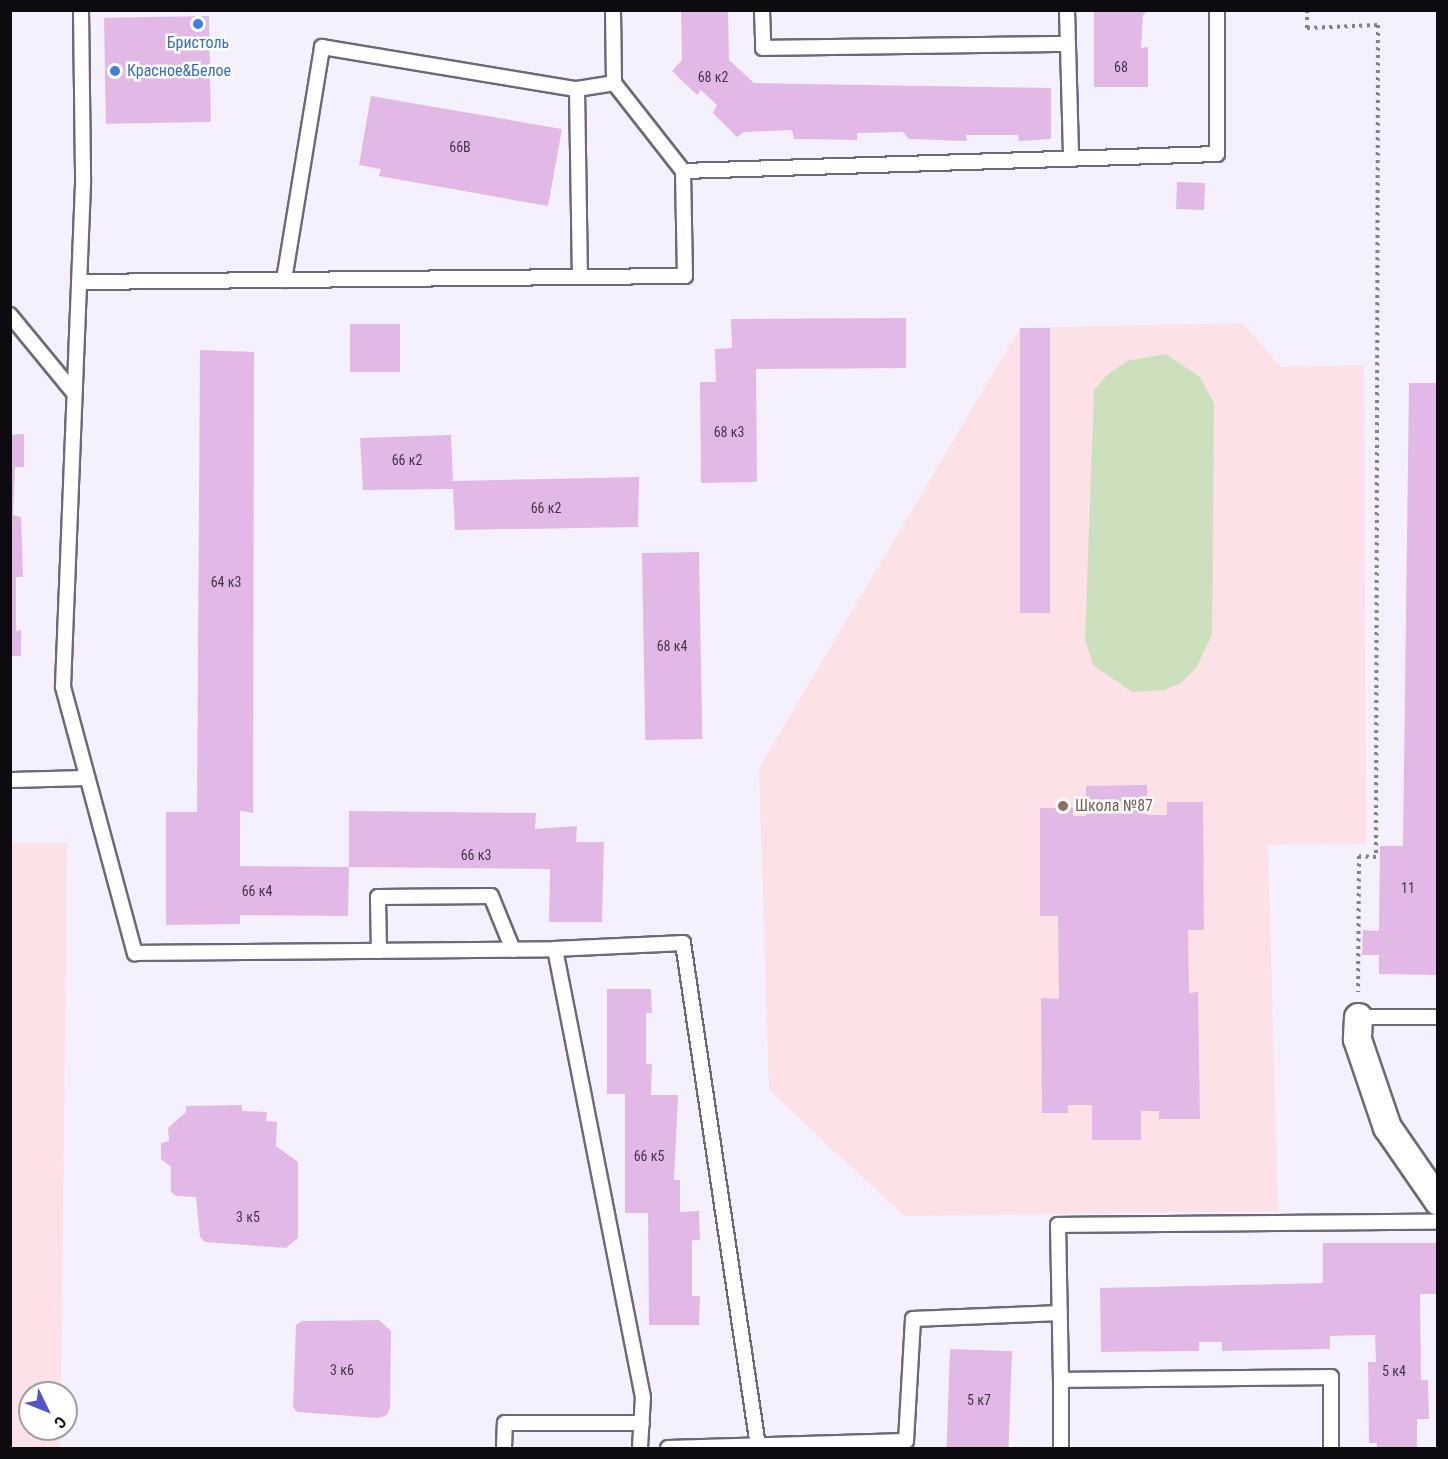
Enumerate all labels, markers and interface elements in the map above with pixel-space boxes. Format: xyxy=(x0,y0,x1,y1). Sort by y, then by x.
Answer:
marker: Бристоль xyxy=(191,17,205,31)
place label: Бристоль xyxy=(167,33,229,53)
house number: 68 xyxy=(1114,59,1128,75)
place label: Красное&Белое xyxy=(127,61,231,81)
marker: Красное&Белое xyxy=(108,64,122,78)
house number: 68 к2 xyxy=(698,69,728,85)
house number: 66В xyxy=(449,139,471,155)
house number: 68 к3 xyxy=(714,424,744,440)
house number: 66 к2 xyxy=(392,452,422,468)
house number: 66 к2 xyxy=(531,500,561,516)
house number: 64 к3 xyxy=(211,574,241,590)
house number: 68 к4 xyxy=(657,638,687,654)
place label: Школа №87 xyxy=(1075,796,1153,816)
marker: Школа №87 xyxy=(1056,799,1070,813)
house number: 66 к3 xyxy=(461,847,491,863)
house number: 11 xyxy=(1401,880,1415,896)
house number: 66 к4 xyxy=(242,883,272,899)
house number: 66 к5 xyxy=(634,1148,664,1164)
house number: 3 к5 xyxy=(236,1209,260,1225)
house number: 3 к6 xyxy=(330,1362,354,1378)
house number: 5 к4 xyxy=(1382,1363,1406,1379)
north arrow xyxy=(18,1381,78,1441)
house number: 5 к7 xyxy=(967,1392,991,1408)
text: С xyxy=(50,1412,70,1432)

